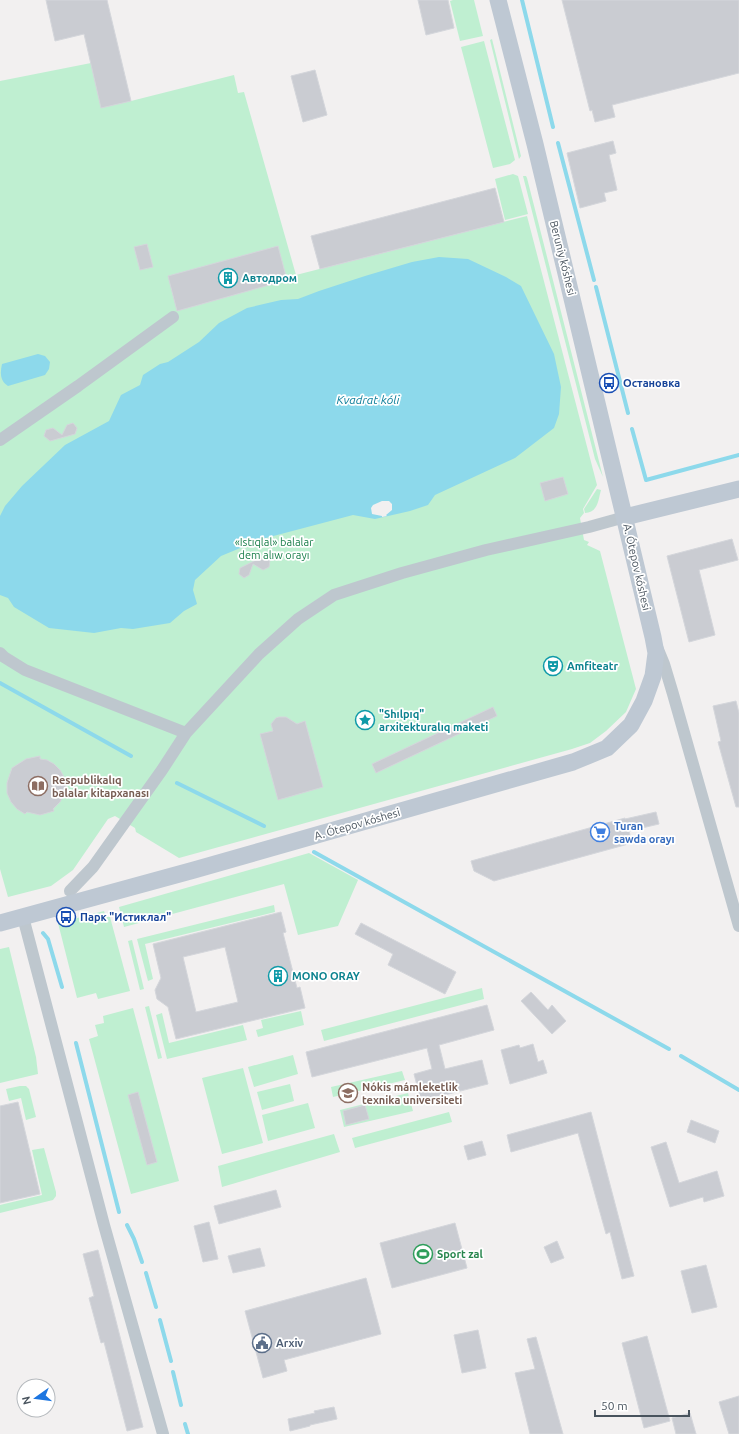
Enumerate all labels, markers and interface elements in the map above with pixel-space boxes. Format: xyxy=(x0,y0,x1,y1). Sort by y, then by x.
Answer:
street label: Beruniy kóshesi xyxy=(548,219,578,297)
building icon: Автодром xyxy=(217,267,239,289)
place label: Автодром xyxy=(242,272,297,284)
bus stop icon: Остановка xyxy=(598,372,620,394)
place label: Остановка xyxy=(623,377,680,389)
water label: Kvadrat kóli xyxy=(336,393,401,406)
street label: A. Ótepov kóshesi xyxy=(621,522,654,612)
park label: «Istıqlal» balalar dem alıw orayı xyxy=(235,536,314,561)
theatre icon: Amfiteatr xyxy=(542,655,564,677)
place label: Amfiteatr xyxy=(567,660,618,672)
place label: "Shılpıq" arxitekturalıq maketi xyxy=(379,708,488,733)
place icon: "Shılpıq" arxitekturalıq maketi xyxy=(354,709,376,731)
place label: Respublikalıq balalar kitapxanası xyxy=(52,774,149,799)
library icon: Respublikalıq balalar kitapxanası xyxy=(27,775,49,797)
street label: A. Ótepov kóshesi xyxy=(312,805,401,842)
place label: Turan sawda orayı xyxy=(614,820,675,845)
supermarket icon: Turan sawda orayı xyxy=(589,821,611,843)
bus stop icon: Парк "Истиклал" xyxy=(55,906,77,928)
place label: Парк "Истиклал" xyxy=(80,911,171,923)
building icon: MONO ORAY xyxy=(267,965,289,987)
place label: MONO ORAY xyxy=(292,970,360,982)
place label: Nókis mámleketlik texnika universiteti xyxy=(362,1081,462,1106)
school or university icon: Nókis mámleketlik texnika universiteti xyxy=(337,1082,359,1104)
sports icon: Sport zal xyxy=(412,1243,434,1265)
place label: Sport zal xyxy=(437,1248,484,1260)
public building icon: Arxiv xyxy=(251,1332,273,1354)
place label: Arxiv xyxy=(276,1337,303,1349)
north arrow xyxy=(16,1378,56,1418)
scale bar xyxy=(595,1392,689,1418)
text: N xyxy=(19,1395,33,1406)
text: 50 m xyxy=(601,1399,628,1412)

